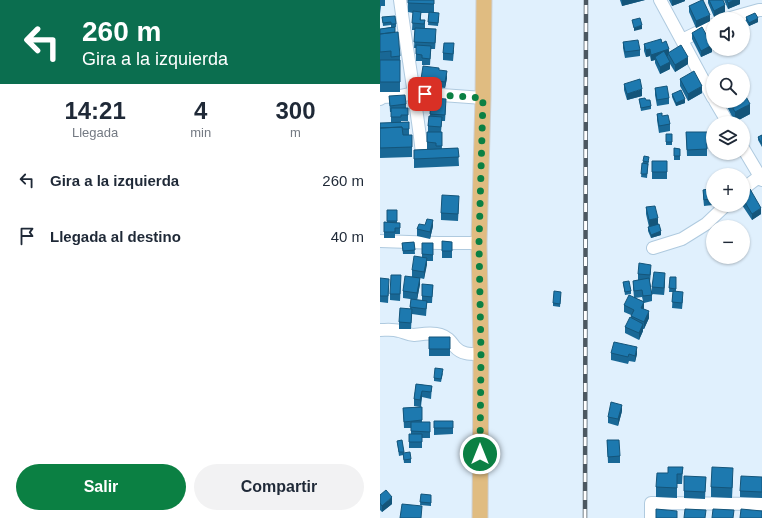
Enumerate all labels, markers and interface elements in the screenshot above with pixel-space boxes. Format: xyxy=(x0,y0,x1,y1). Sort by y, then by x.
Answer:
map controls xyxy=(706,12,750,264)
button: sound xyxy=(706,12,750,56)
icon: left xyxy=(16,16,68,68)
text: 260 m xyxy=(82,16,161,47)
text: Gira a la izquierda xyxy=(82,49,228,69)
button: search xyxy=(706,64,750,108)
pin xyxy=(408,77,442,111)
icon: arrive xyxy=(414,83,436,105)
text: 14:21 xyxy=(64,97,126,124)
text: 4 xyxy=(194,97,207,124)
text: 300 xyxy=(276,97,316,124)
button: layers xyxy=(706,116,750,160)
text: Llegada xyxy=(72,125,118,140)
text: min xyxy=(190,125,211,140)
text: m xyxy=(290,125,301,140)
button: + xyxy=(706,168,750,212)
icon: left xyxy=(16,169,38,191)
text: Gira a la izquierda xyxy=(50,172,179,189)
text: 260 m xyxy=(322,172,364,189)
button: − xyxy=(706,220,750,264)
icon: arrive xyxy=(16,225,38,247)
text: Llegada al destino xyxy=(50,228,181,245)
text: 40 m xyxy=(331,228,364,245)
position arrow xyxy=(459,433,501,475)
button: Salir xyxy=(16,464,186,510)
button: Compartir xyxy=(194,464,364,510)

